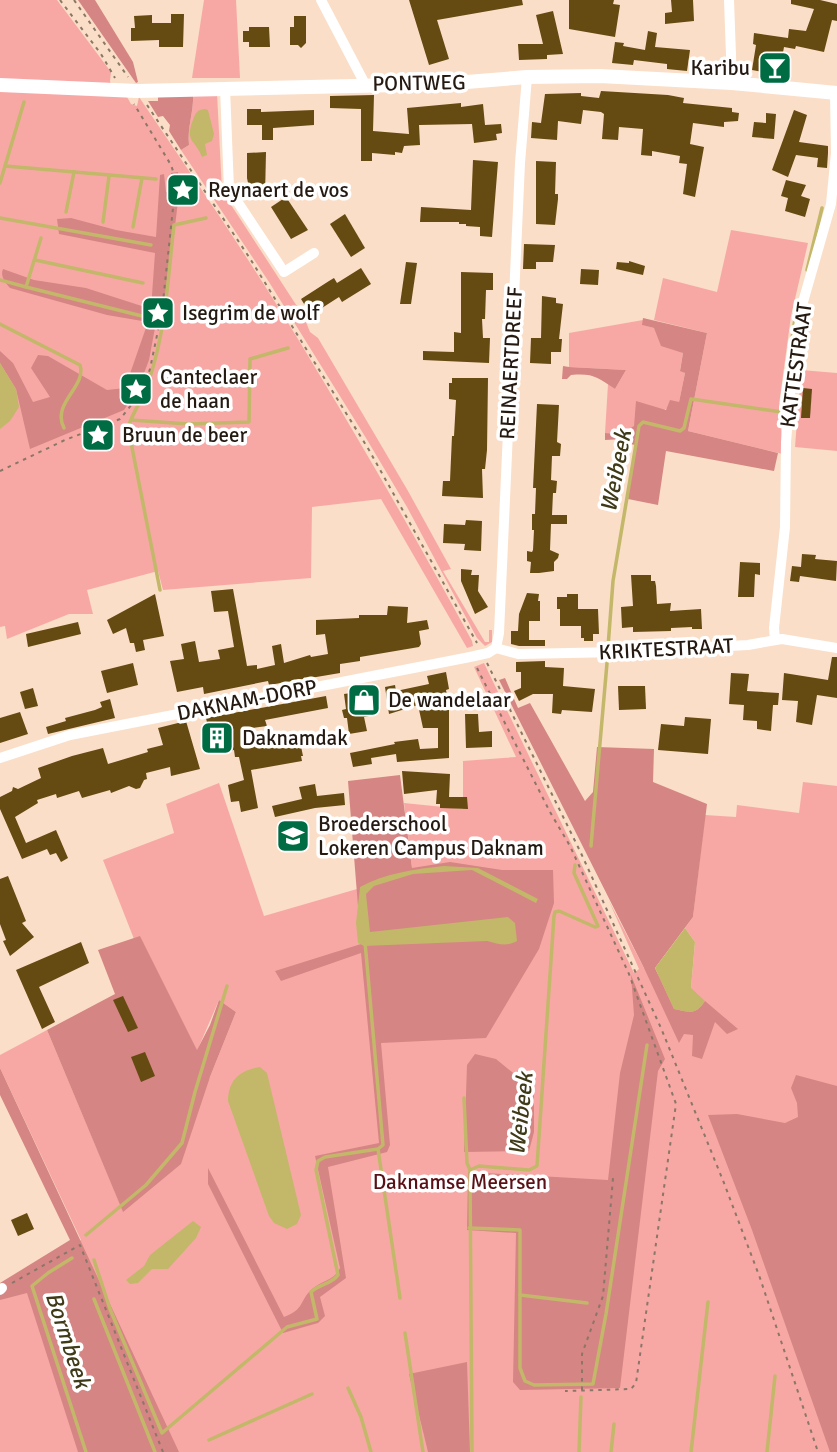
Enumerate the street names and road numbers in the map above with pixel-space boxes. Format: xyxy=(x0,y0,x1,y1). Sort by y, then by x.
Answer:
street label: PONTWEG xyxy=(372,69,466,97)
street label: REINAERTDREEF xyxy=(494,286,528,440)
street label: KATTESTRAAT xyxy=(774,300,818,429)
street label: KRIKTESTRAAT xyxy=(598,632,735,666)
street label: DAKNAM-DORP xyxy=(175,674,319,726)

